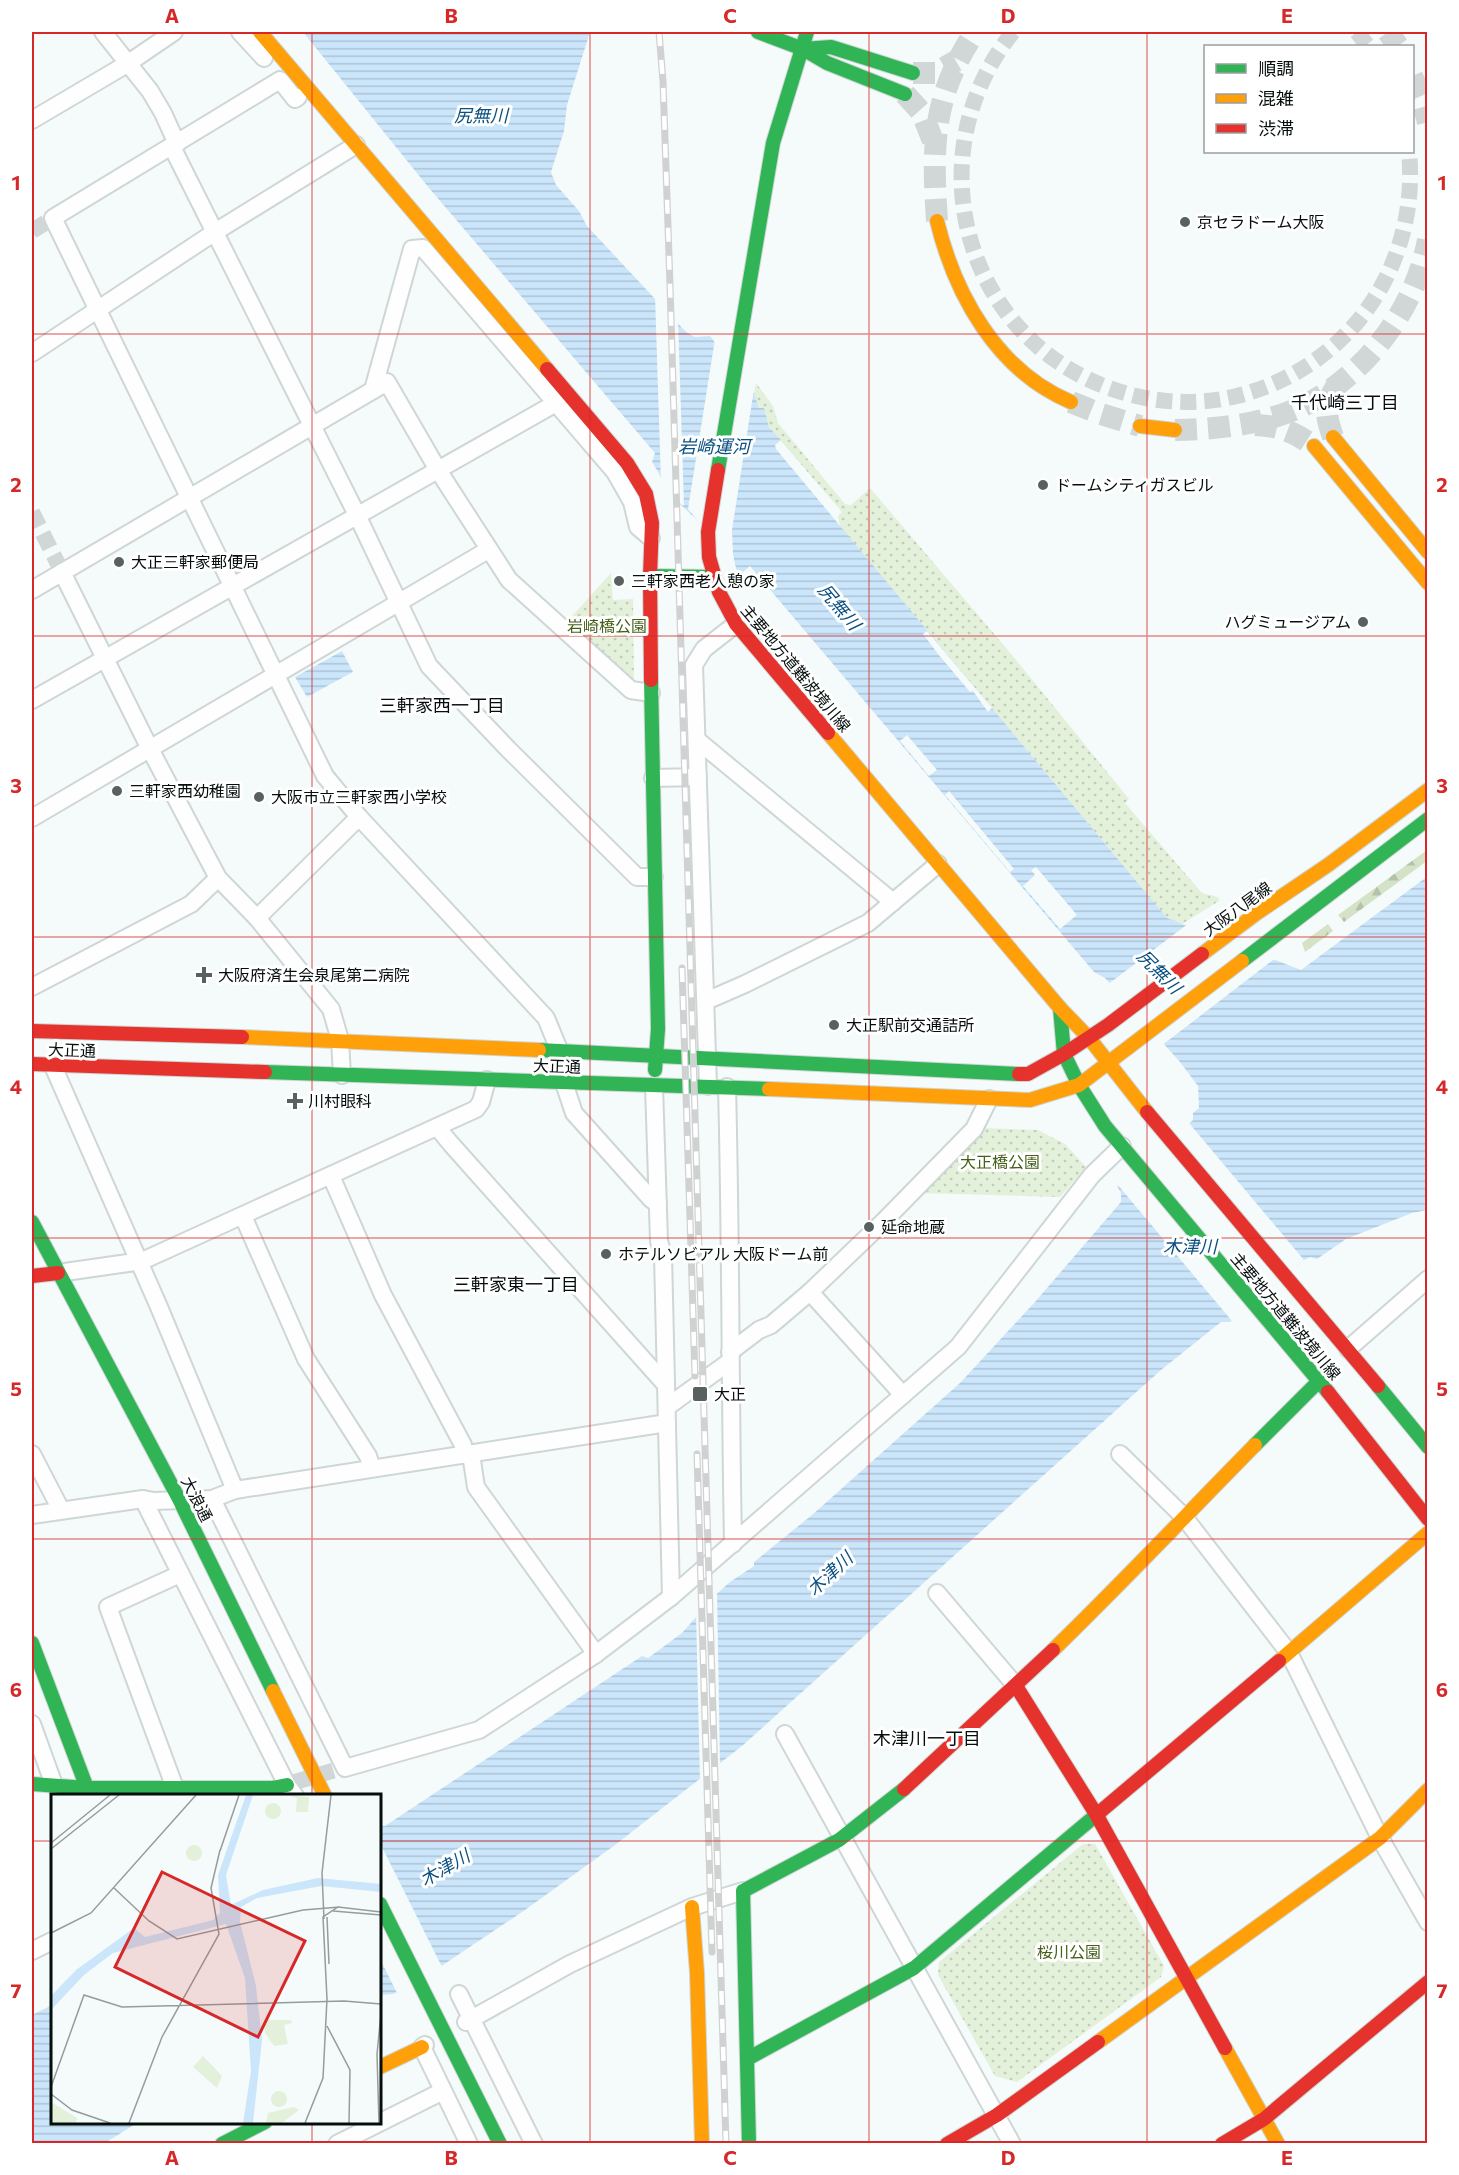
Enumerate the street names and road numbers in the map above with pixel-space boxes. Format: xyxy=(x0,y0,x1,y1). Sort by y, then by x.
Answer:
street label: 主要地方道難波境川線 xyxy=(738,600,855,735)
street label: 大阪八尾線 xyxy=(1199,877,1275,940)
street label: 大正通 xyxy=(48,1039,96,1060)
street label: 大正通 xyxy=(533,1055,581,1076)
street label: 主要地方道難波境川線 xyxy=(1228,1248,1345,1383)
street label: 大浪通 xyxy=(178,1473,217,1524)

